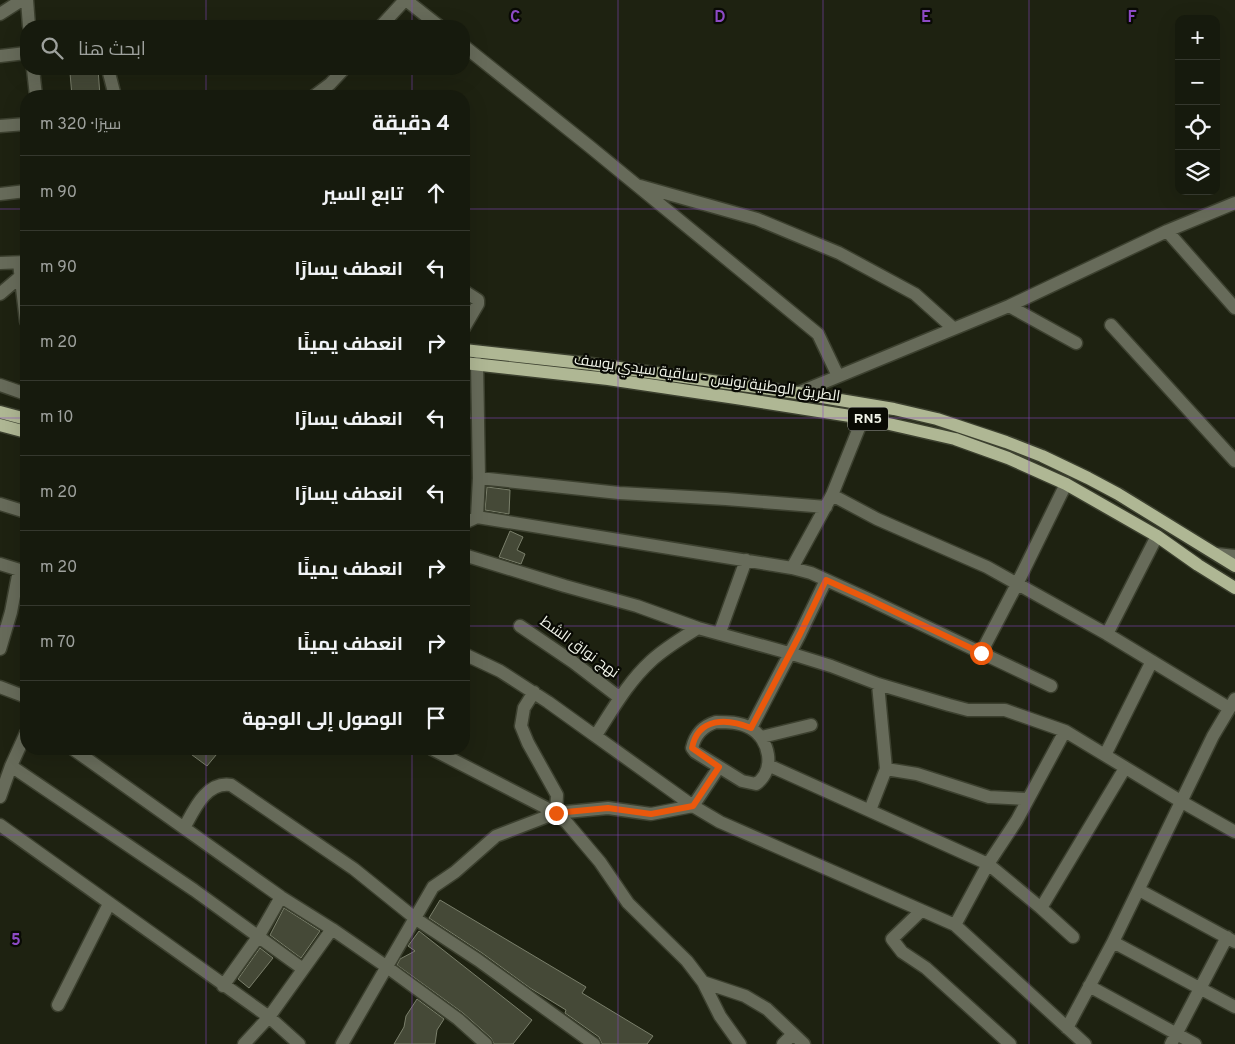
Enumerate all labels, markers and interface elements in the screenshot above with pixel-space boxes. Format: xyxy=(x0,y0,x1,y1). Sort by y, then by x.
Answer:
text: C xyxy=(510,8,520,28)
text: D xyxy=(714,8,726,28)
text: E xyxy=(921,8,931,28)
text: F xyxy=(1127,8,1137,28)
map controls xyxy=(1175,15,1220,195)
button: + xyxy=(1175,15,1220,60)
search box xyxy=(20,20,470,75)
icon: search xyxy=(38,34,66,62)
text: ابحث هنا xyxy=(78,38,146,62)
button: − xyxy=(1175,60,1220,105)
button: locate xyxy=(1175,105,1220,150)
text: 4 دقيقة xyxy=(372,111,450,138)
text: سيرًا · 320 m xyxy=(40,115,121,135)
button: layers xyxy=(1175,150,1220,195)
icon: ahead xyxy=(422,179,450,207)
text: 90 m xyxy=(40,183,77,203)
text: تابع السير xyxy=(323,183,403,207)
icon: left xyxy=(422,254,450,282)
text: 90 m xyxy=(40,258,77,278)
text: انعطف يسارًا xyxy=(295,258,403,282)
icon: right xyxy=(422,329,450,357)
text: 20 m xyxy=(40,333,77,353)
text: انعطف يمينًا xyxy=(297,333,403,357)
street label: الطريق الوطنية تونس - ساقية سيدي يوسف xyxy=(572,351,841,408)
icon: left xyxy=(422,404,450,432)
text: 10 m xyxy=(40,408,74,428)
text: انعطف يسارًا xyxy=(295,408,403,432)
road number: RN5 xyxy=(848,408,888,430)
icon: left xyxy=(422,479,450,507)
text: 20 m xyxy=(40,483,77,503)
text: انعطف يسارًا xyxy=(295,483,403,507)
icon: right xyxy=(422,554,450,582)
text: 20 m xyxy=(40,558,77,578)
text: انعطف يمينًا xyxy=(297,558,403,582)
street label: نهج نواق الشط xyxy=(536,613,622,683)
icon: right xyxy=(422,629,450,657)
text: 70 m xyxy=(40,633,75,653)
text: انعطف يمينًا xyxy=(297,633,403,657)
route start xyxy=(970,642,993,665)
icon: arrive xyxy=(422,704,450,732)
text: الوصول إلى الوجهة xyxy=(242,708,403,732)
route end xyxy=(545,802,568,825)
text: 5 xyxy=(11,931,21,951)

